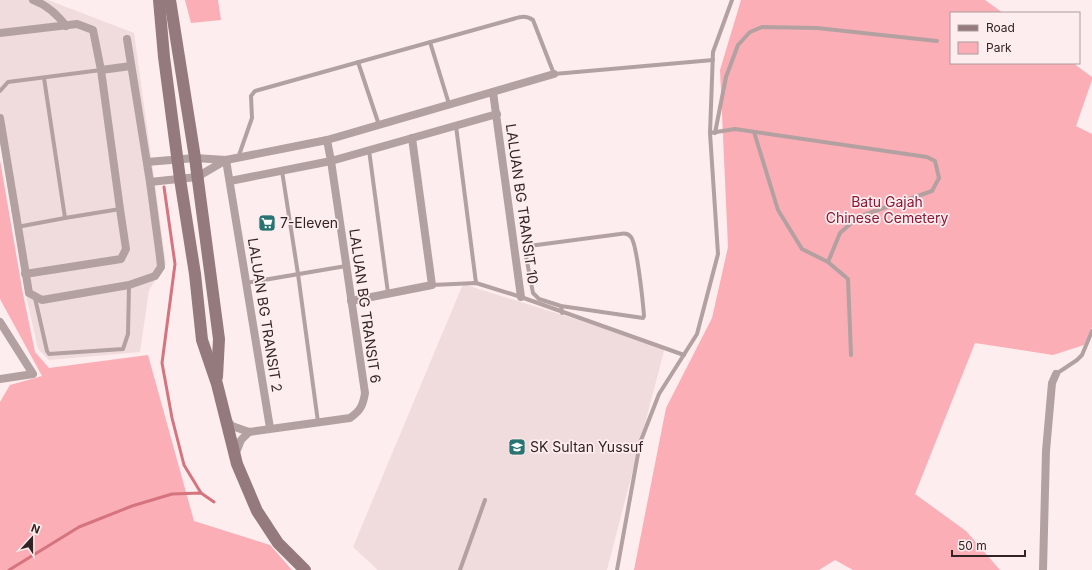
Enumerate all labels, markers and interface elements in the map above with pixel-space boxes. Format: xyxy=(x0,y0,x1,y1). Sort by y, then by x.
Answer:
legend xyxy=(950,12,1080,64)
text: Road xyxy=(986,20,1015,35)
text: Park xyxy=(986,40,1012,55)
street label: LALUAN BG TRANSIT 10 xyxy=(503,123,542,285)
park label: Batu Gajah Chinese Cemetery xyxy=(826,193,948,226)
supermarket icon: 7-Eleven xyxy=(257,213,277,233)
place label: 7-Eleven xyxy=(280,214,338,231)
street label: LALUAN BG TRANSIT 6 xyxy=(346,228,385,384)
street label: LALUAN BG TRANSIT 2 xyxy=(245,237,286,393)
school or university icon: SK Sultan Yussuf xyxy=(507,437,527,457)
place label: SK Sultan Yussuf xyxy=(530,438,643,455)
north arrow xyxy=(12,518,52,558)
text: N xyxy=(29,521,42,537)
scale bar xyxy=(952,532,1025,558)
text: 50 m xyxy=(958,538,987,553)

